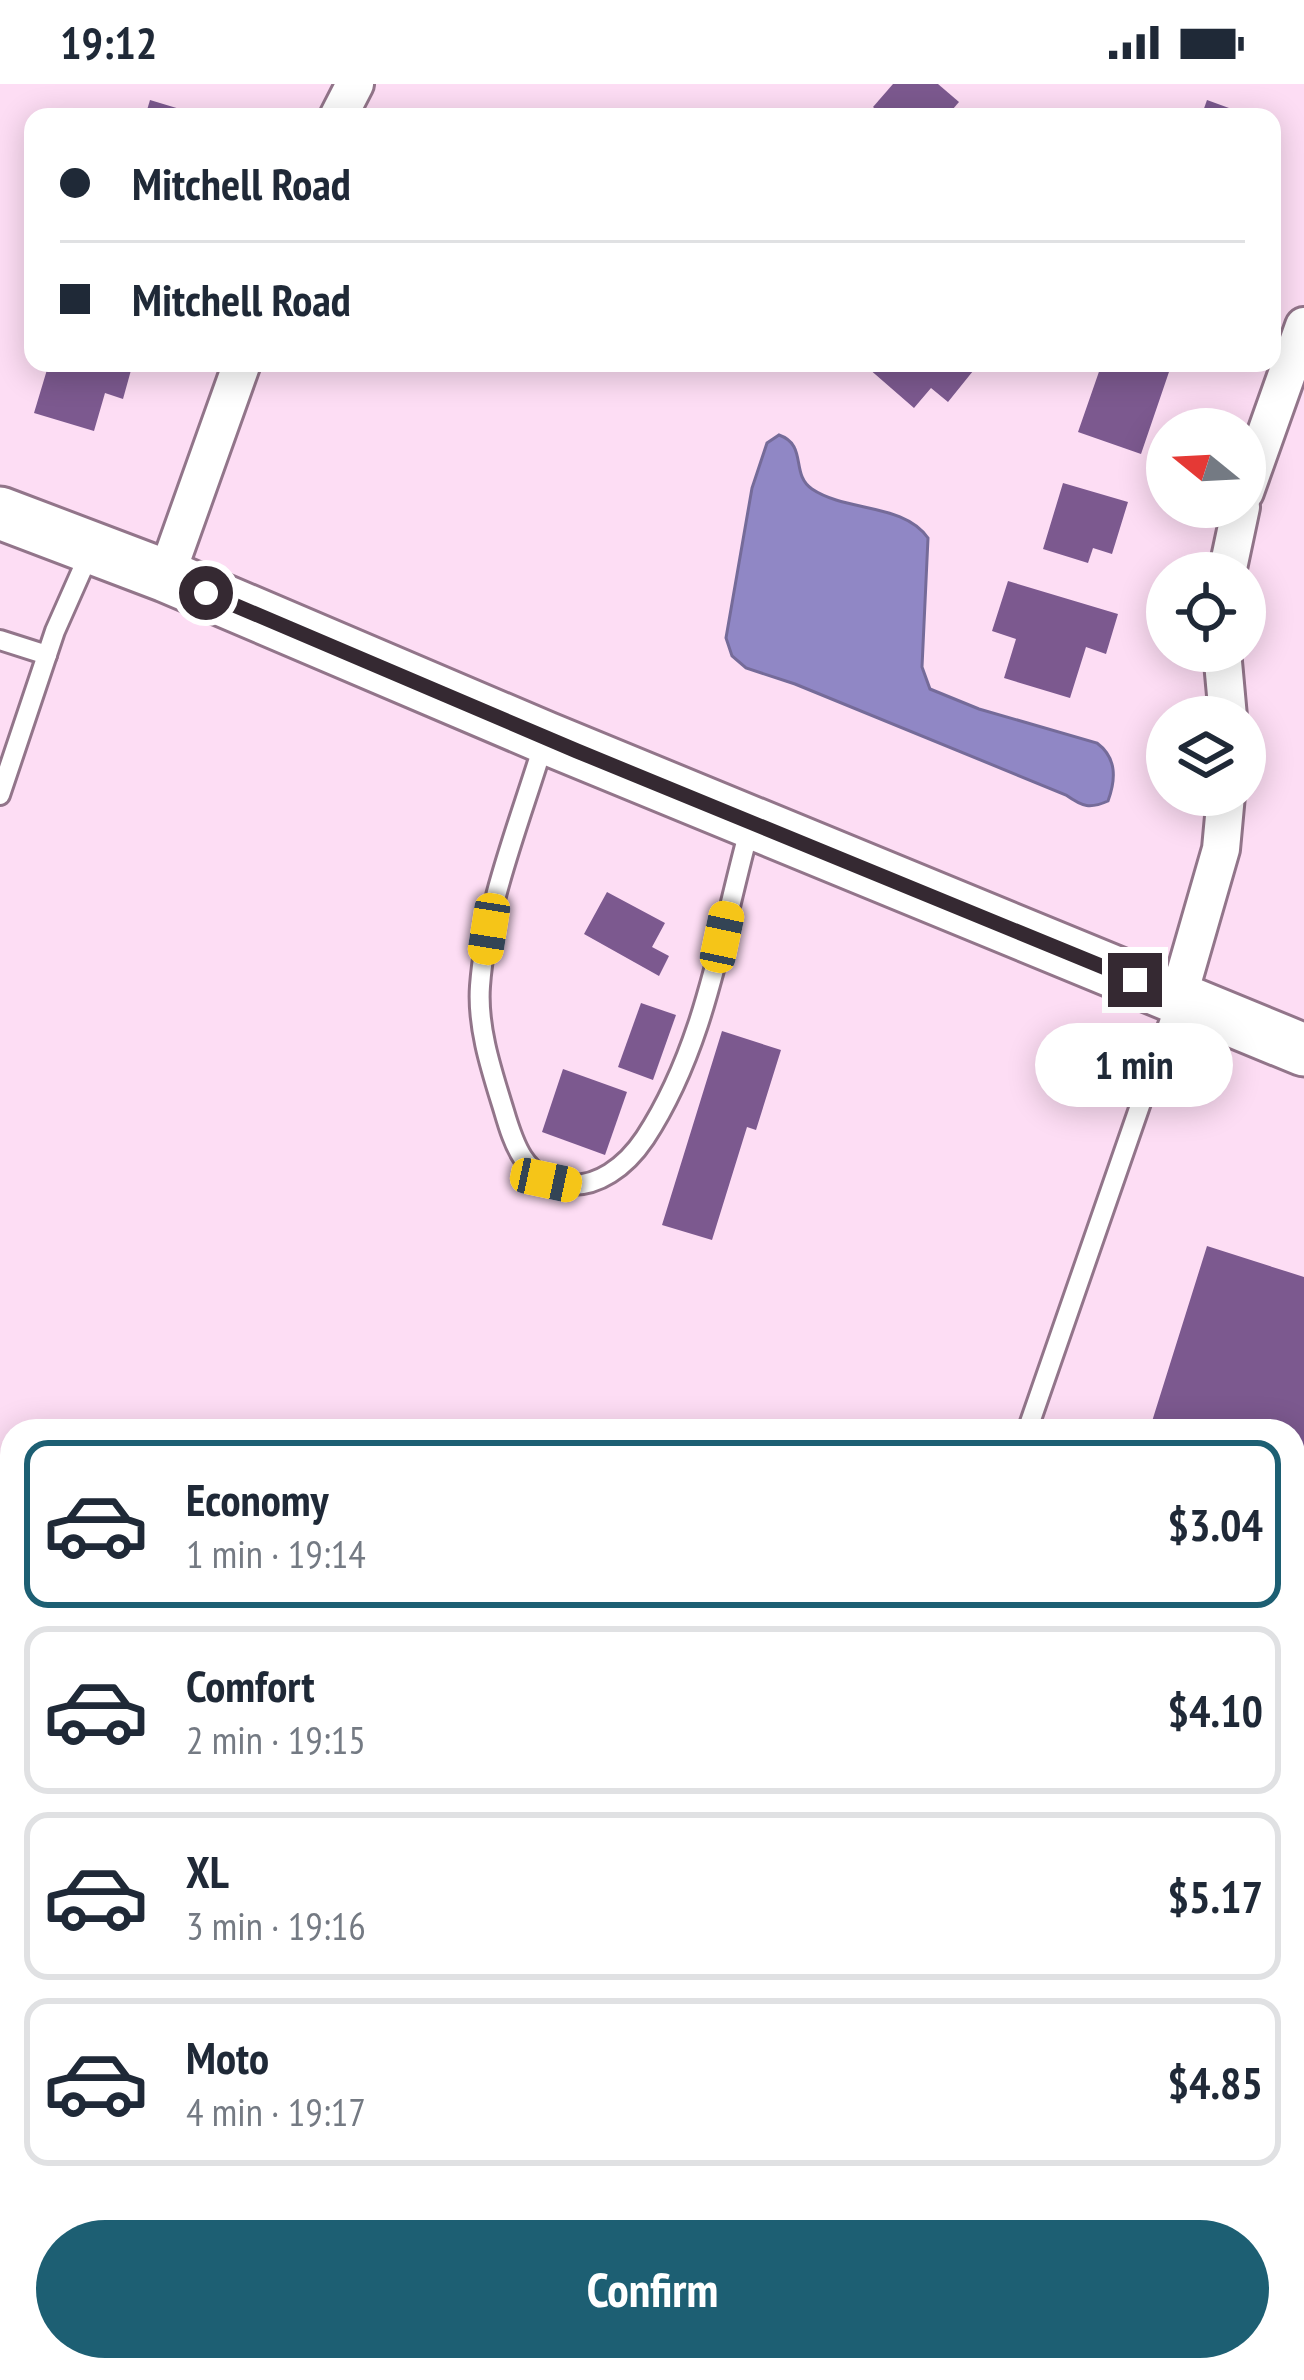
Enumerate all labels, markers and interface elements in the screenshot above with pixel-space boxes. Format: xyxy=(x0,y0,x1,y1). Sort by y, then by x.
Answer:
text: 19:12 xyxy=(60,13,157,71)
text: Mitchell Road xyxy=(132,154,351,212)
text: Mitchell Road xyxy=(132,270,351,328)
north arrow xyxy=(1146,408,1266,528)
map controls xyxy=(1146,408,1266,816)
button: locate xyxy=(1146,552,1266,672)
route start xyxy=(179,566,233,620)
button: layers xyxy=(1146,696,1266,816)
car xyxy=(466,891,512,967)
car xyxy=(697,898,747,976)
route end xyxy=(1108,953,1162,1007)
callout: 1 min xyxy=(1036,1022,1234,1106)
text: 1 min xyxy=(1095,1039,1173,1090)
car xyxy=(507,1155,585,1205)
icon: car xyxy=(42,1470,150,1578)
text: Economy xyxy=(186,1470,329,1528)
text: $3.04 xyxy=(1167,1495,1263,1553)
text: 1 min · 19:14 xyxy=(186,1528,366,1579)
icon: car xyxy=(42,1656,150,1764)
text: Comfort xyxy=(186,1656,315,1714)
text: $4.10 xyxy=(1167,1681,1263,1739)
text: 2 min · 19:15 xyxy=(186,1714,366,1765)
icon: car xyxy=(42,1842,150,1950)
text: XL xyxy=(186,1842,229,1900)
text: $5.17 xyxy=(1167,1867,1263,1925)
text: 3 min · 19:16 xyxy=(186,1900,366,1951)
icon: car xyxy=(42,2028,150,2136)
text: Moto xyxy=(186,2028,269,2086)
text: $4.85 xyxy=(1167,2053,1263,2111)
text: 4 min · 19:17 xyxy=(186,2086,366,2137)
button: Confirm xyxy=(36,2220,1269,2358)

